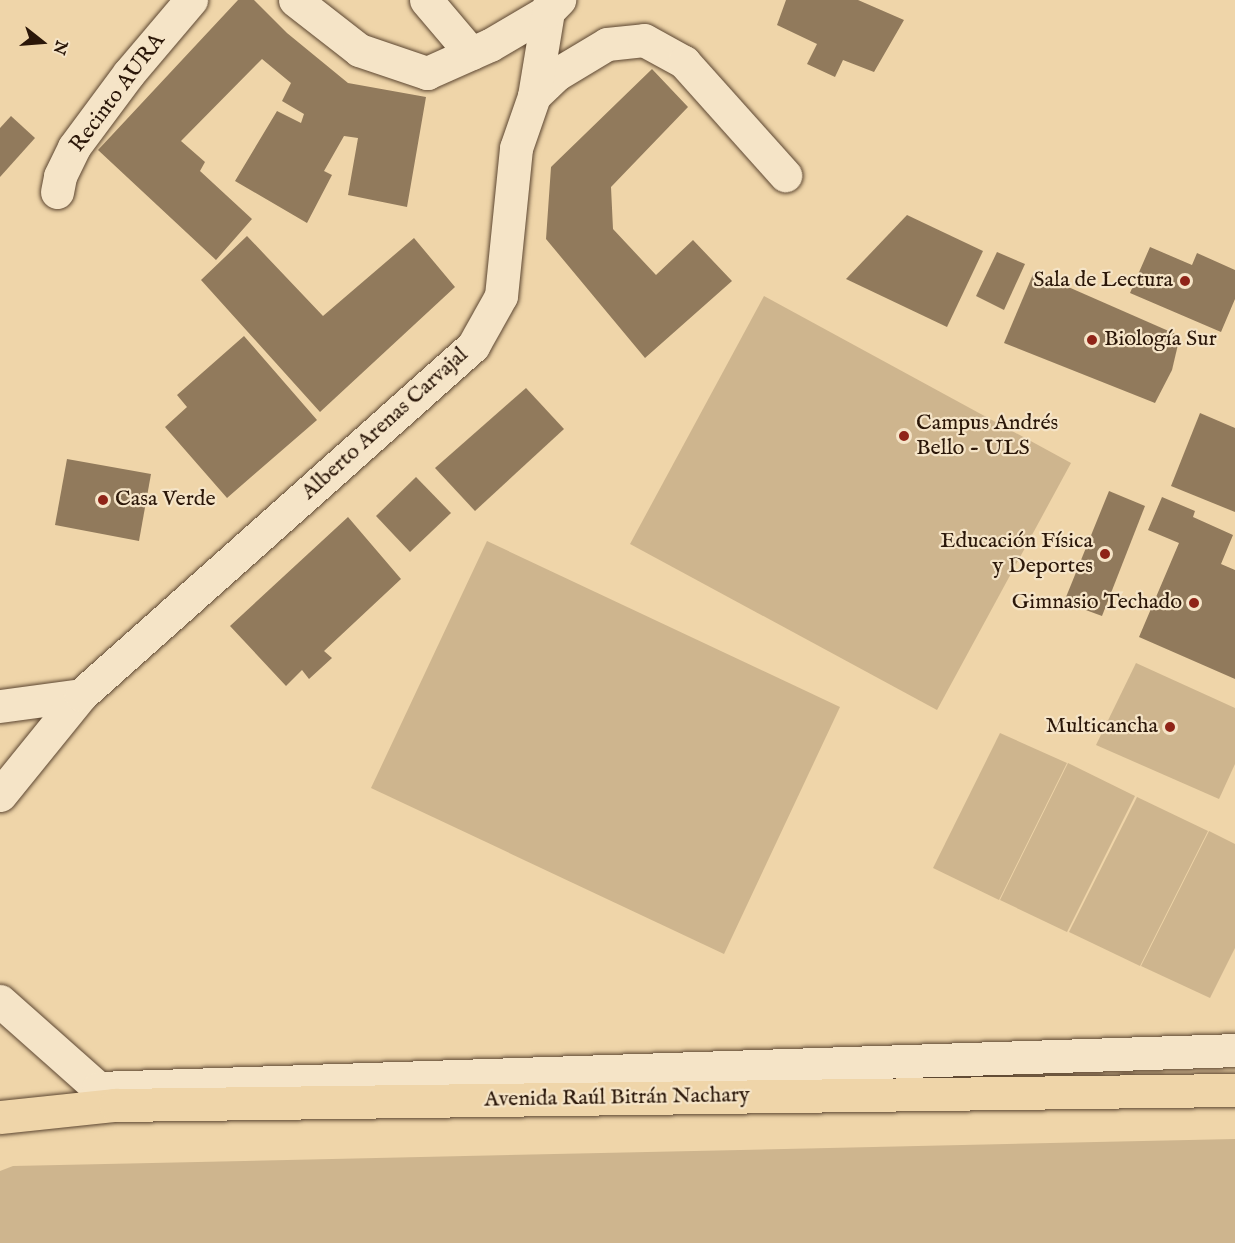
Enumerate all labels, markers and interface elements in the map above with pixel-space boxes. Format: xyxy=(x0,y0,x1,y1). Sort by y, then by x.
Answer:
north arrow xyxy=(12,12,72,72)
street label: Recinto AURA xyxy=(65,28,171,158)
text: N xyxy=(48,38,71,57)
place label: Sala de Lectura xyxy=(1033,268,1173,294)
marker: Sala de Lectura xyxy=(1178,274,1192,288)
place label: Biología Sur xyxy=(1104,327,1217,353)
marker: Biología Sur xyxy=(1085,333,1099,347)
street label: Alberto Arenas Carvajal xyxy=(296,342,474,506)
place label: Campus Andrés Bello - ULS xyxy=(916,410,1058,462)
marker: Campus Andrés Bello - ULS xyxy=(897,429,911,443)
place label: Casa Verde xyxy=(115,487,216,513)
marker: Casa Verde xyxy=(96,493,110,507)
place label: Educación Física y Deportes xyxy=(940,528,1093,580)
marker: Educación Física y Deportes xyxy=(1098,547,1112,561)
place label: Gimnasio Techado xyxy=(1012,590,1182,616)
marker: Gimnasio Techado xyxy=(1187,596,1201,610)
place label: Multicancha xyxy=(1045,714,1158,740)
marker: Multicancha xyxy=(1163,720,1177,734)
street label: Avenida Raúl Bitrán Nachary xyxy=(484,1082,750,1114)

